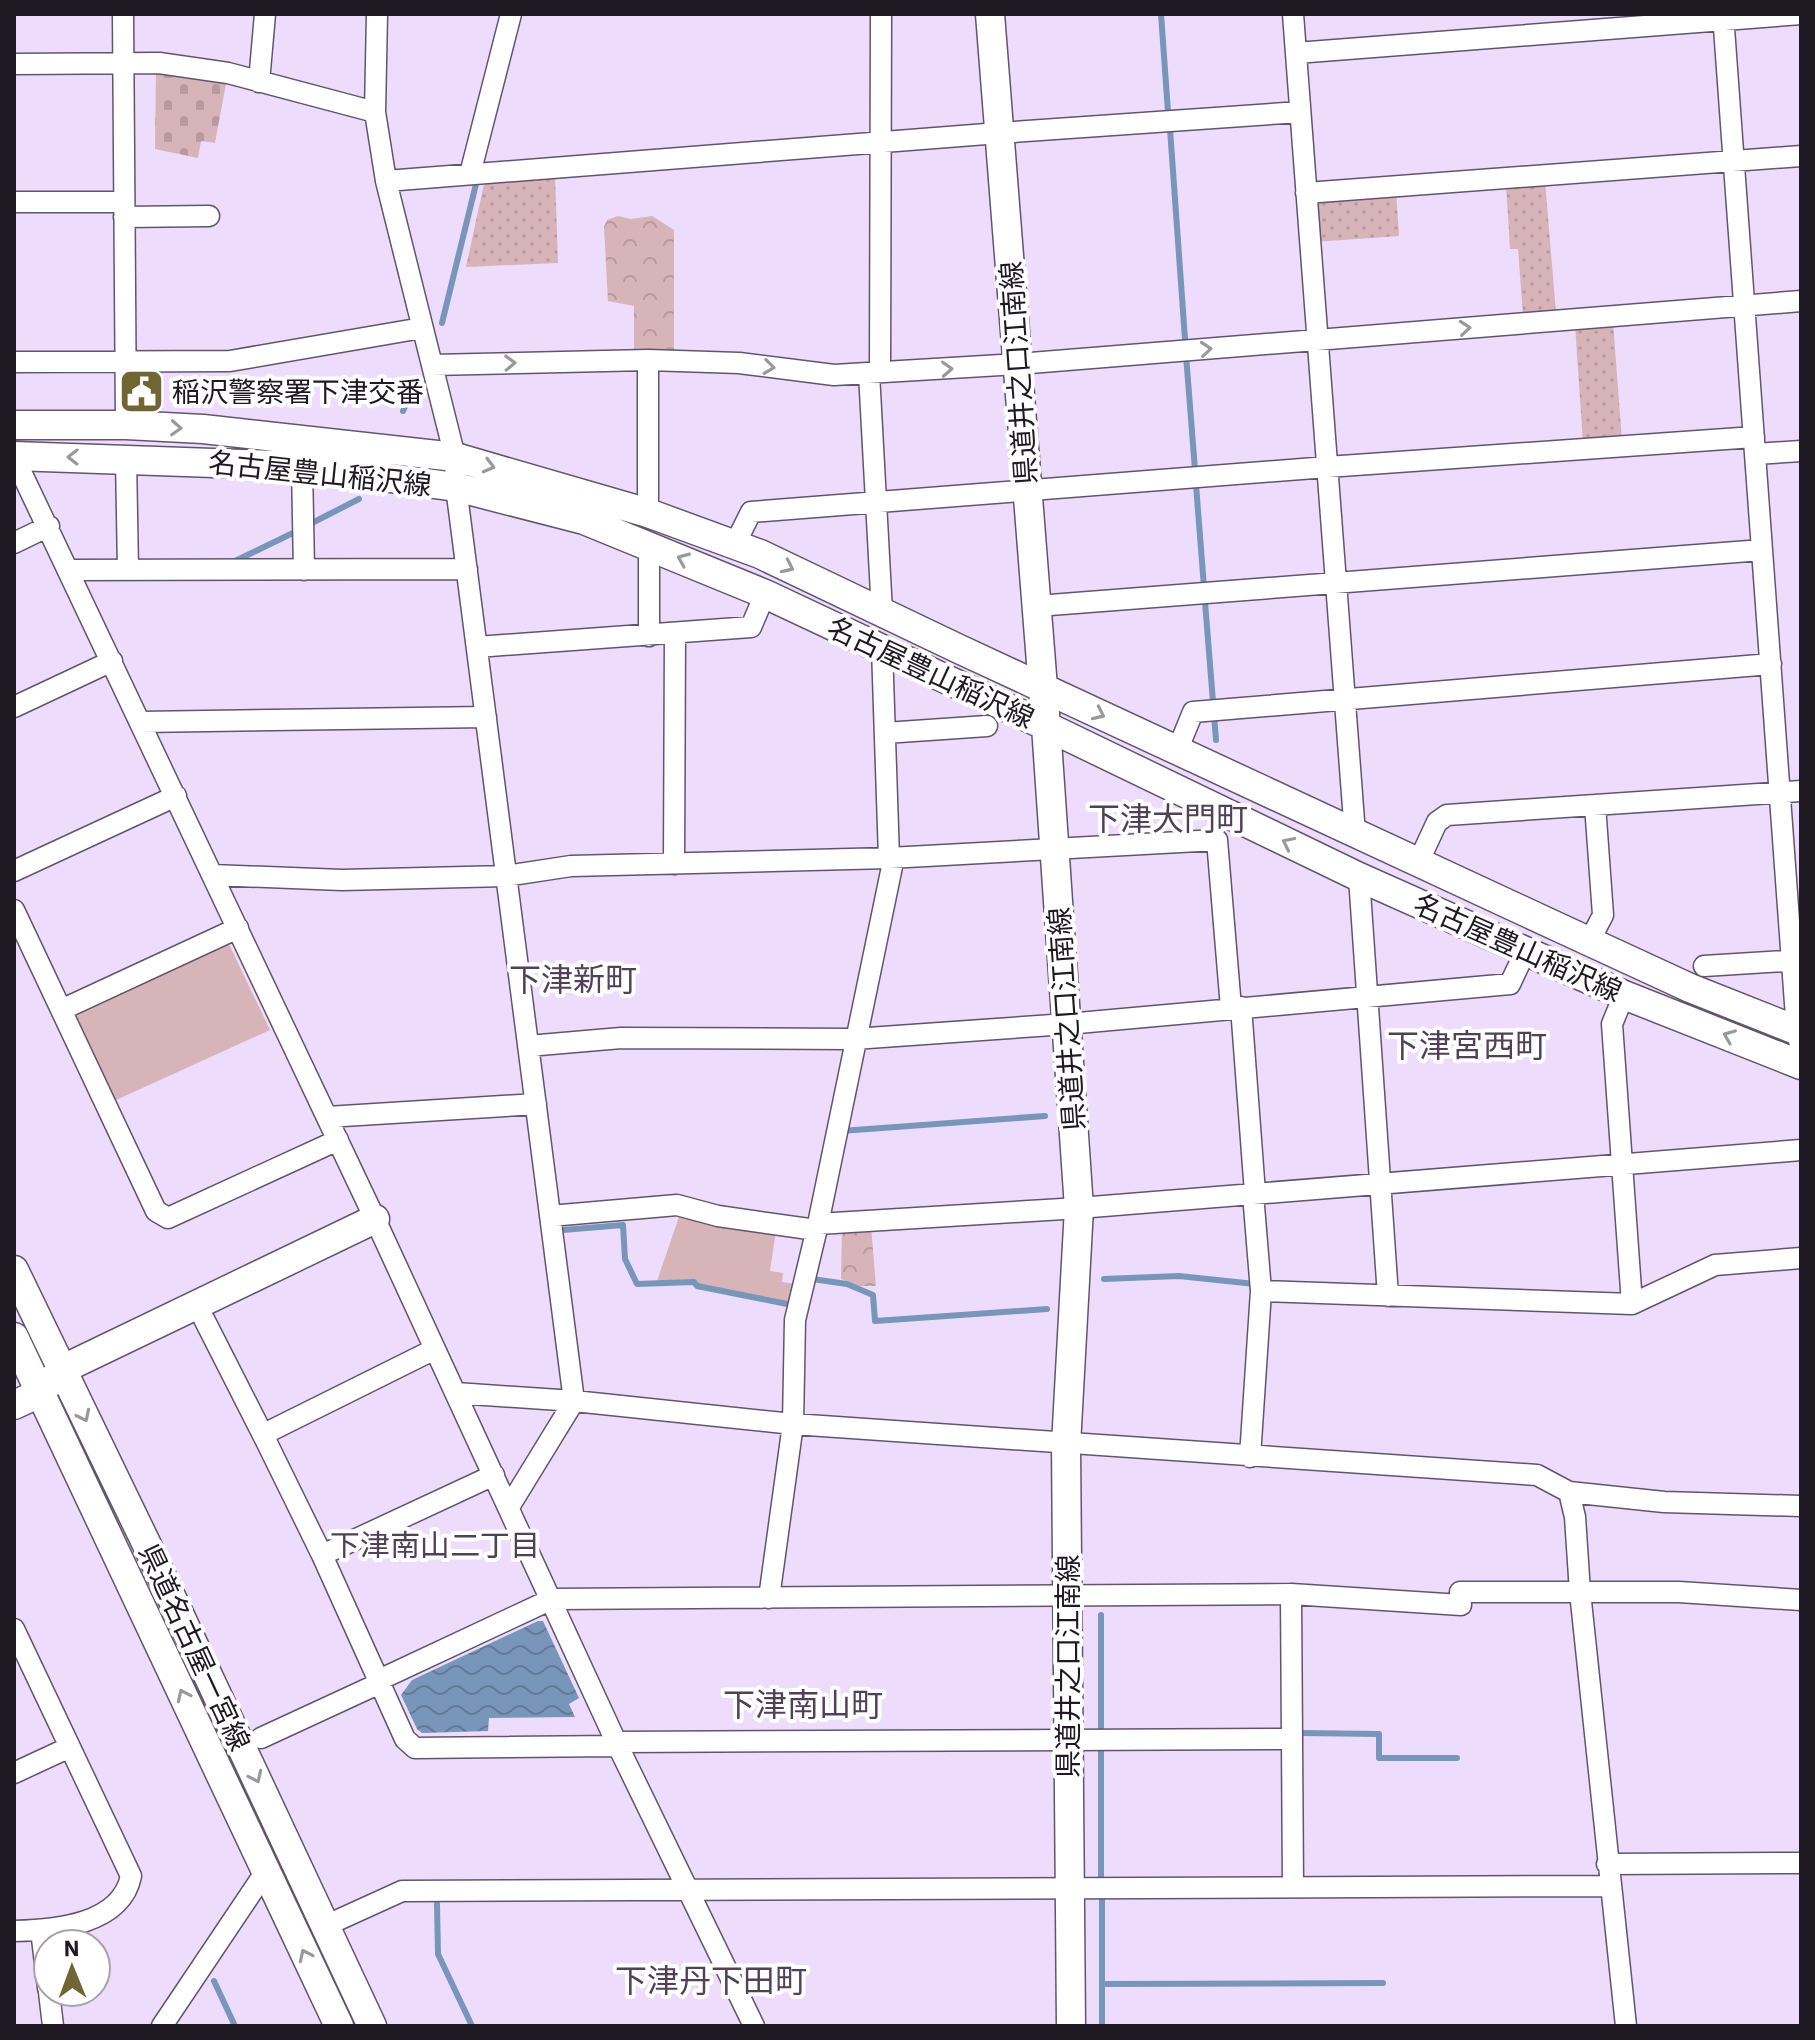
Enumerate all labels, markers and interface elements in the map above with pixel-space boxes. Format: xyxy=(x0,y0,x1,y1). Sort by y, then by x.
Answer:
street label: 県道井之口江南線 xyxy=(992,260,1044,486)
one-way arrow xyxy=(1459,320,1472,337)
one-way arrow xyxy=(1200,341,1213,358)
one-way arrow xyxy=(504,355,517,372)
one-way arrow xyxy=(762,358,776,375)
one-way arrow xyxy=(941,360,954,377)
public building icon: 稲沢警察署下津交番 xyxy=(117,367,165,415)
place label: 稲沢警察署下津交番 xyxy=(172,373,424,410)
one-way arrow xyxy=(170,419,183,436)
street label: 名古屋豊山稲沢線 xyxy=(207,443,433,503)
one-way arrow xyxy=(66,448,79,466)
one-way arrow xyxy=(482,456,496,473)
one-way arrow xyxy=(677,552,691,569)
one-way arrow xyxy=(780,557,795,573)
street label: 名古屋豊山稲沢線 xyxy=(822,608,1040,736)
one-way arrow xyxy=(1091,705,1105,721)
district label: 下津大門町 xyxy=(1088,797,1248,839)
one-way arrow xyxy=(1282,837,1297,853)
street label: 名古屋豊山稲沢線 xyxy=(1408,885,1628,1009)
street label: 県道井之口江南線 xyxy=(1040,906,1092,1132)
district label: 下津新町 xyxy=(509,958,637,1000)
district label: 下津宮西町 xyxy=(1387,1024,1547,1066)
one-way arrow xyxy=(1723,1030,1737,1046)
one-way arrow xyxy=(74,1407,90,1422)
district label: 下津南山二丁目 xyxy=(330,1525,540,1564)
street label: 県道名古屋一宮線 xyxy=(131,1538,259,1756)
street label: 県道井之口江南線 xyxy=(1049,1554,1086,1778)
district label: 下津南山町 xyxy=(723,1683,883,1725)
one-way arrow xyxy=(177,1689,193,1703)
one-way arrow xyxy=(246,1769,262,1783)
north arrow xyxy=(32,1928,112,2008)
text: N xyxy=(63,1933,80,1962)
one-way arrow xyxy=(299,1949,315,1964)
district label: 下津丹下田町 xyxy=(615,1959,807,2001)

